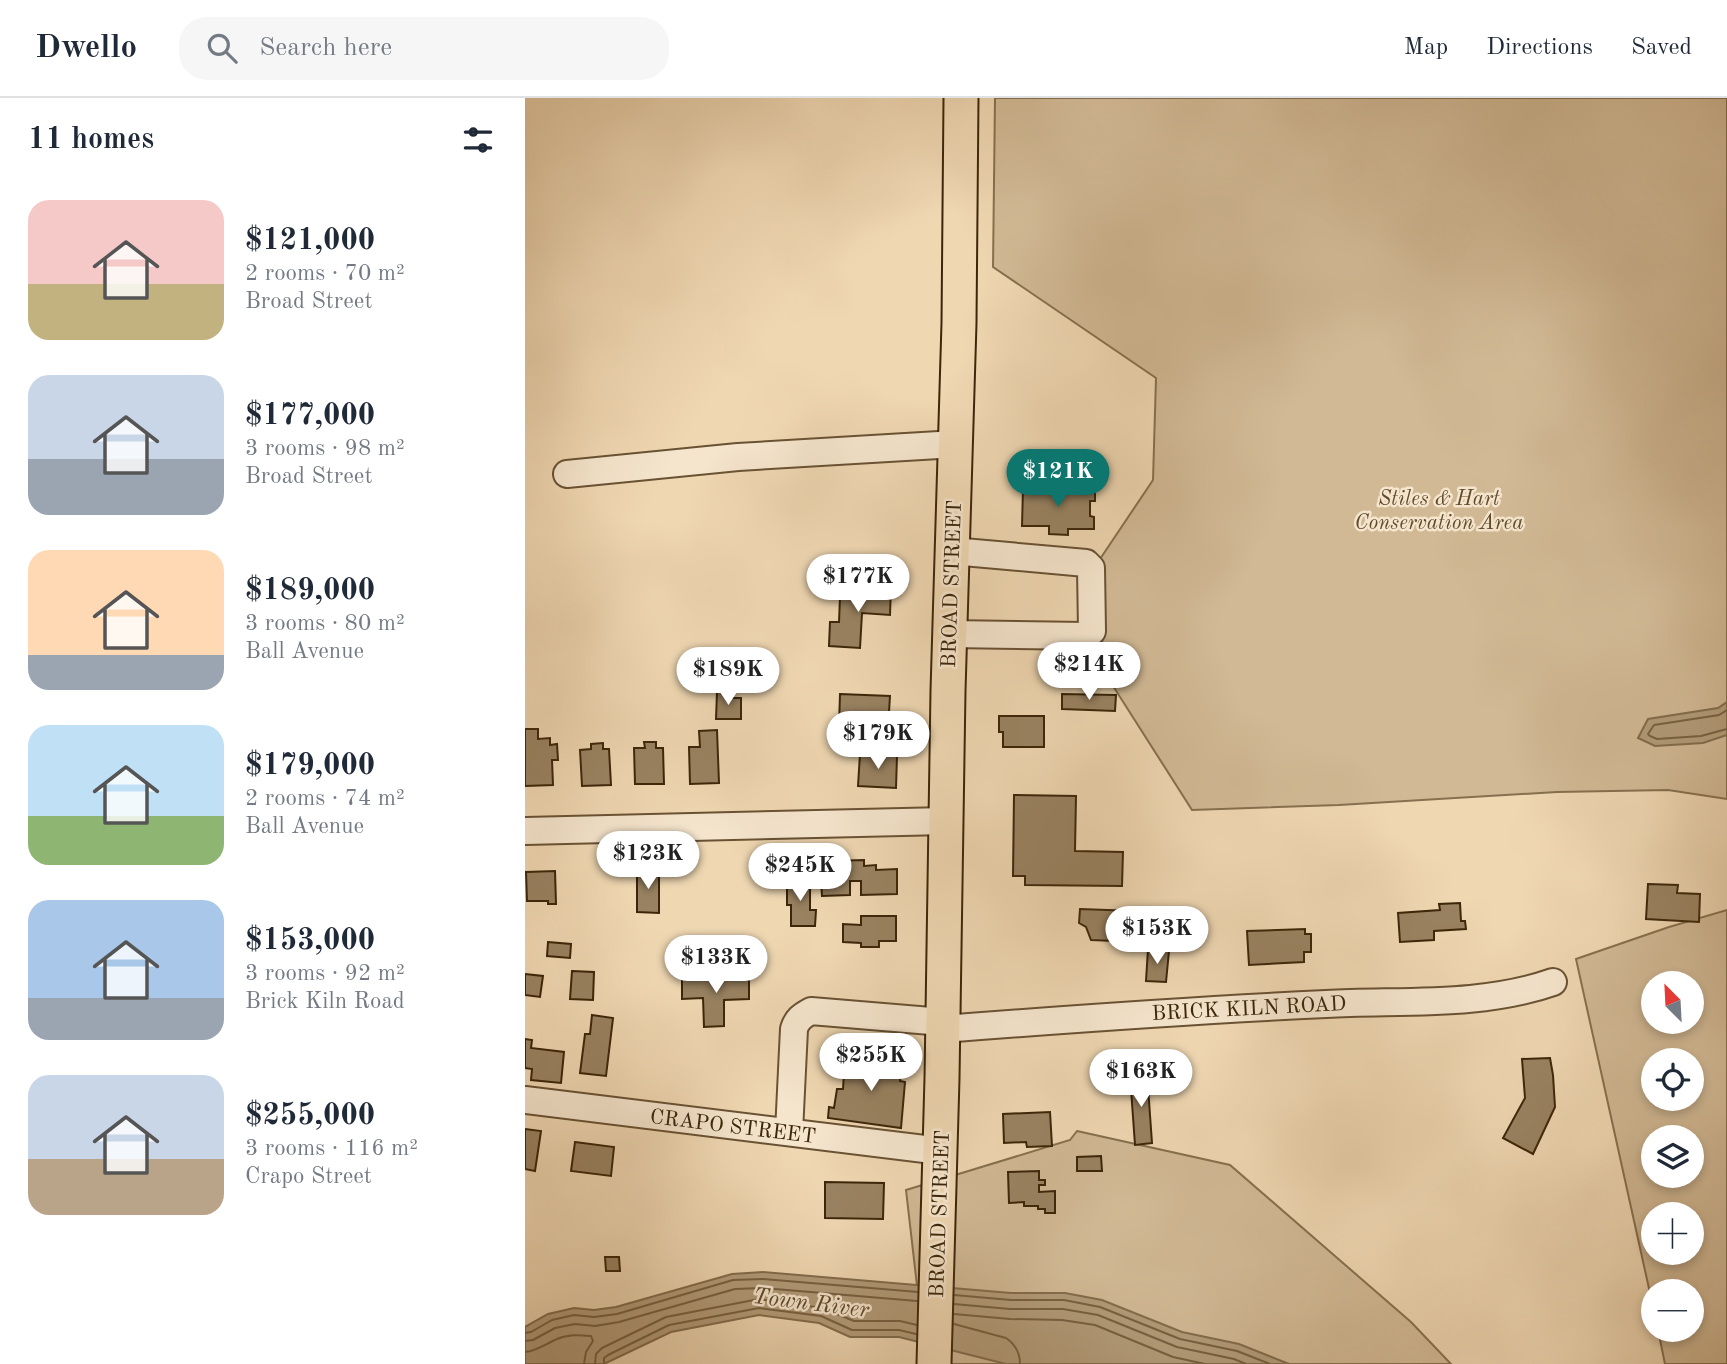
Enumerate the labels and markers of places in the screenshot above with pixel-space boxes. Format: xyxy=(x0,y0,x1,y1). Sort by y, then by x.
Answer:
pin: $121K xyxy=(1009,450,1107,509)
pin: $177K xyxy=(809,554,907,614)
pin: $214K xyxy=(1040,642,1138,702)
pin: $189K xyxy=(679,648,777,707)
pin: $179K xyxy=(829,712,927,771)
pin: $123K xyxy=(599,832,697,891)
pin: $245K xyxy=(751,844,849,903)
pin: $153K xyxy=(1108,906,1206,966)
pin: $133K xyxy=(667,936,765,995)
pin: $255K xyxy=(822,1034,920,1093)
pin: $163K xyxy=(1092,1049,1190,1109)

